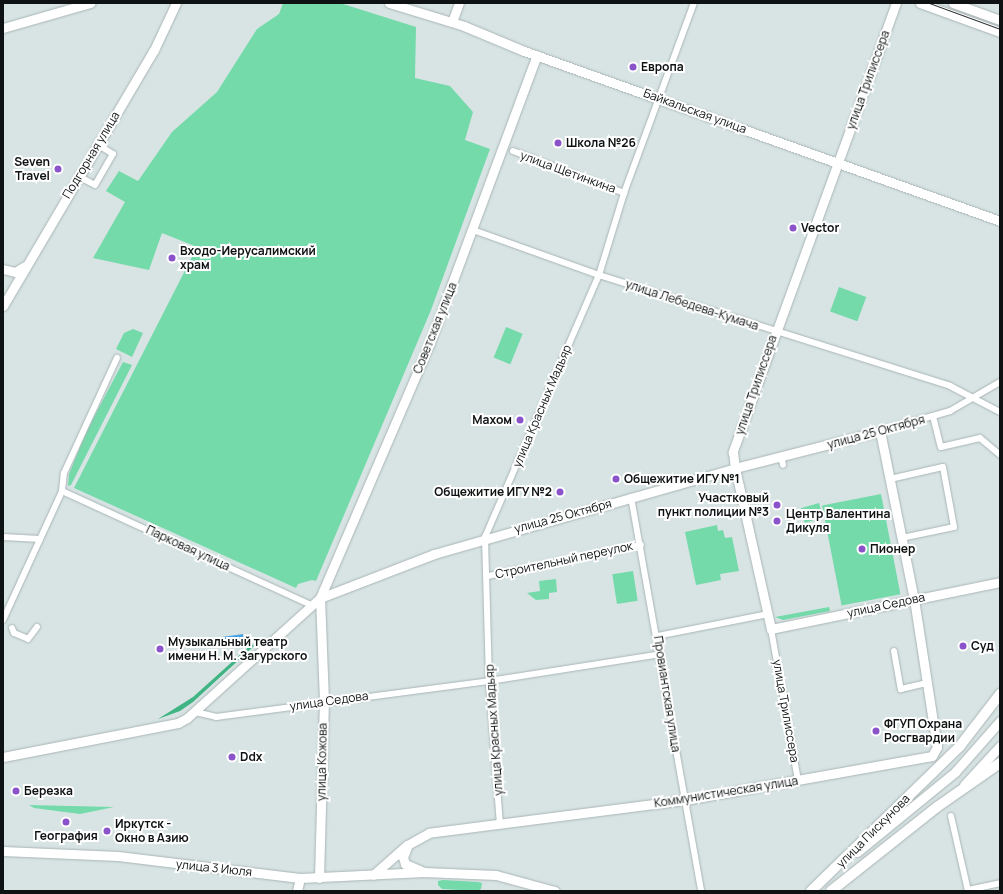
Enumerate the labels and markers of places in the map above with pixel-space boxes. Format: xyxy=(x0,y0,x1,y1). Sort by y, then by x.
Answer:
place label: Европа xyxy=(641,60,684,74)
marker: Европа xyxy=(628,62,638,72)
place label: Школа №26 xyxy=(566,136,636,150)
marker: Школа №26 xyxy=(553,138,563,148)
place label: Seven Travel xyxy=(14,155,50,183)
marker: Seven Travel xyxy=(53,164,63,174)
place label: Vector xyxy=(801,221,839,235)
marker: Vector xyxy=(788,223,798,233)
place label: Входо-Иерусалимский храм xyxy=(180,244,316,272)
marker: Входо-Иерусалимский храм xyxy=(167,253,177,263)
place label: Махом xyxy=(472,413,512,427)
marker: Махом xyxy=(515,415,525,425)
place label: Общежитие ИГУ №1 xyxy=(624,472,740,486)
marker: Общежитие ИГУ №1 xyxy=(611,474,621,484)
place label: Общежитие ИГУ №2 xyxy=(434,485,552,499)
marker: Общежитие ИГУ №2 xyxy=(555,487,565,497)
place label: Участковый пункт полиции №3 xyxy=(658,491,769,519)
marker: Участковый пункт полиции №3 xyxy=(772,500,782,510)
place label: Центр Валентина Дикуля xyxy=(786,507,890,535)
marker: Центр Валентина Дикуля xyxy=(771,515,783,527)
place label: Пионер xyxy=(870,542,915,556)
marker: Пионер xyxy=(857,544,867,554)
place label: Музыкальный театр имени Н. М. Загурского xyxy=(168,635,307,663)
place label: Суд xyxy=(971,639,994,653)
marker: Суд xyxy=(958,641,968,651)
marker: Музыкальный театр имени Н. М. Загурского xyxy=(155,644,165,654)
place label: ФГУП Охрана Росгвардии xyxy=(884,717,962,745)
marker: ФГУП Охрана Росгвардии xyxy=(871,726,881,736)
place label: Ddx xyxy=(240,750,262,764)
marker: Ddx xyxy=(227,752,237,762)
place label: Березка xyxy=(24,784,73,798)
marker: Березка xyxy=(11,786,21,796)
marker: География xyxy=(61,817,71,827)
place label: Иркутск - Окно в Азию xyxy=(115,817,189,845)
marker: Иркутск - Окно в Азию xyxy=(102,826,112,836)
place label: География xyxy=(34,829,98,843)

